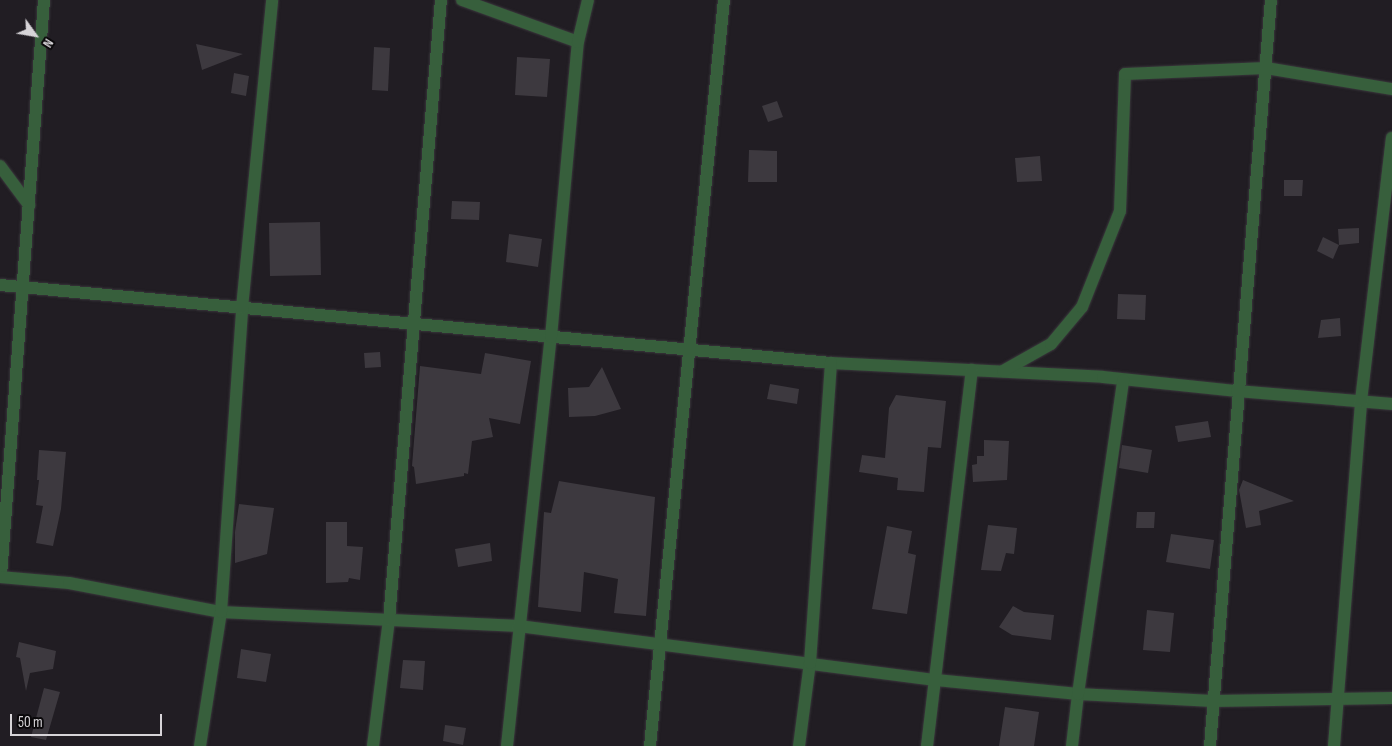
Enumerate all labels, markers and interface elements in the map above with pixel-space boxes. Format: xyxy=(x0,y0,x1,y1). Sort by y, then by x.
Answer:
north arrow xyxy=(10,10,60,60)
text: N xyxy=(39,36,57,51)
scale bar xyxy=(12,704,165,736)
text: 50 m xyxy=(18,713,43,732)

